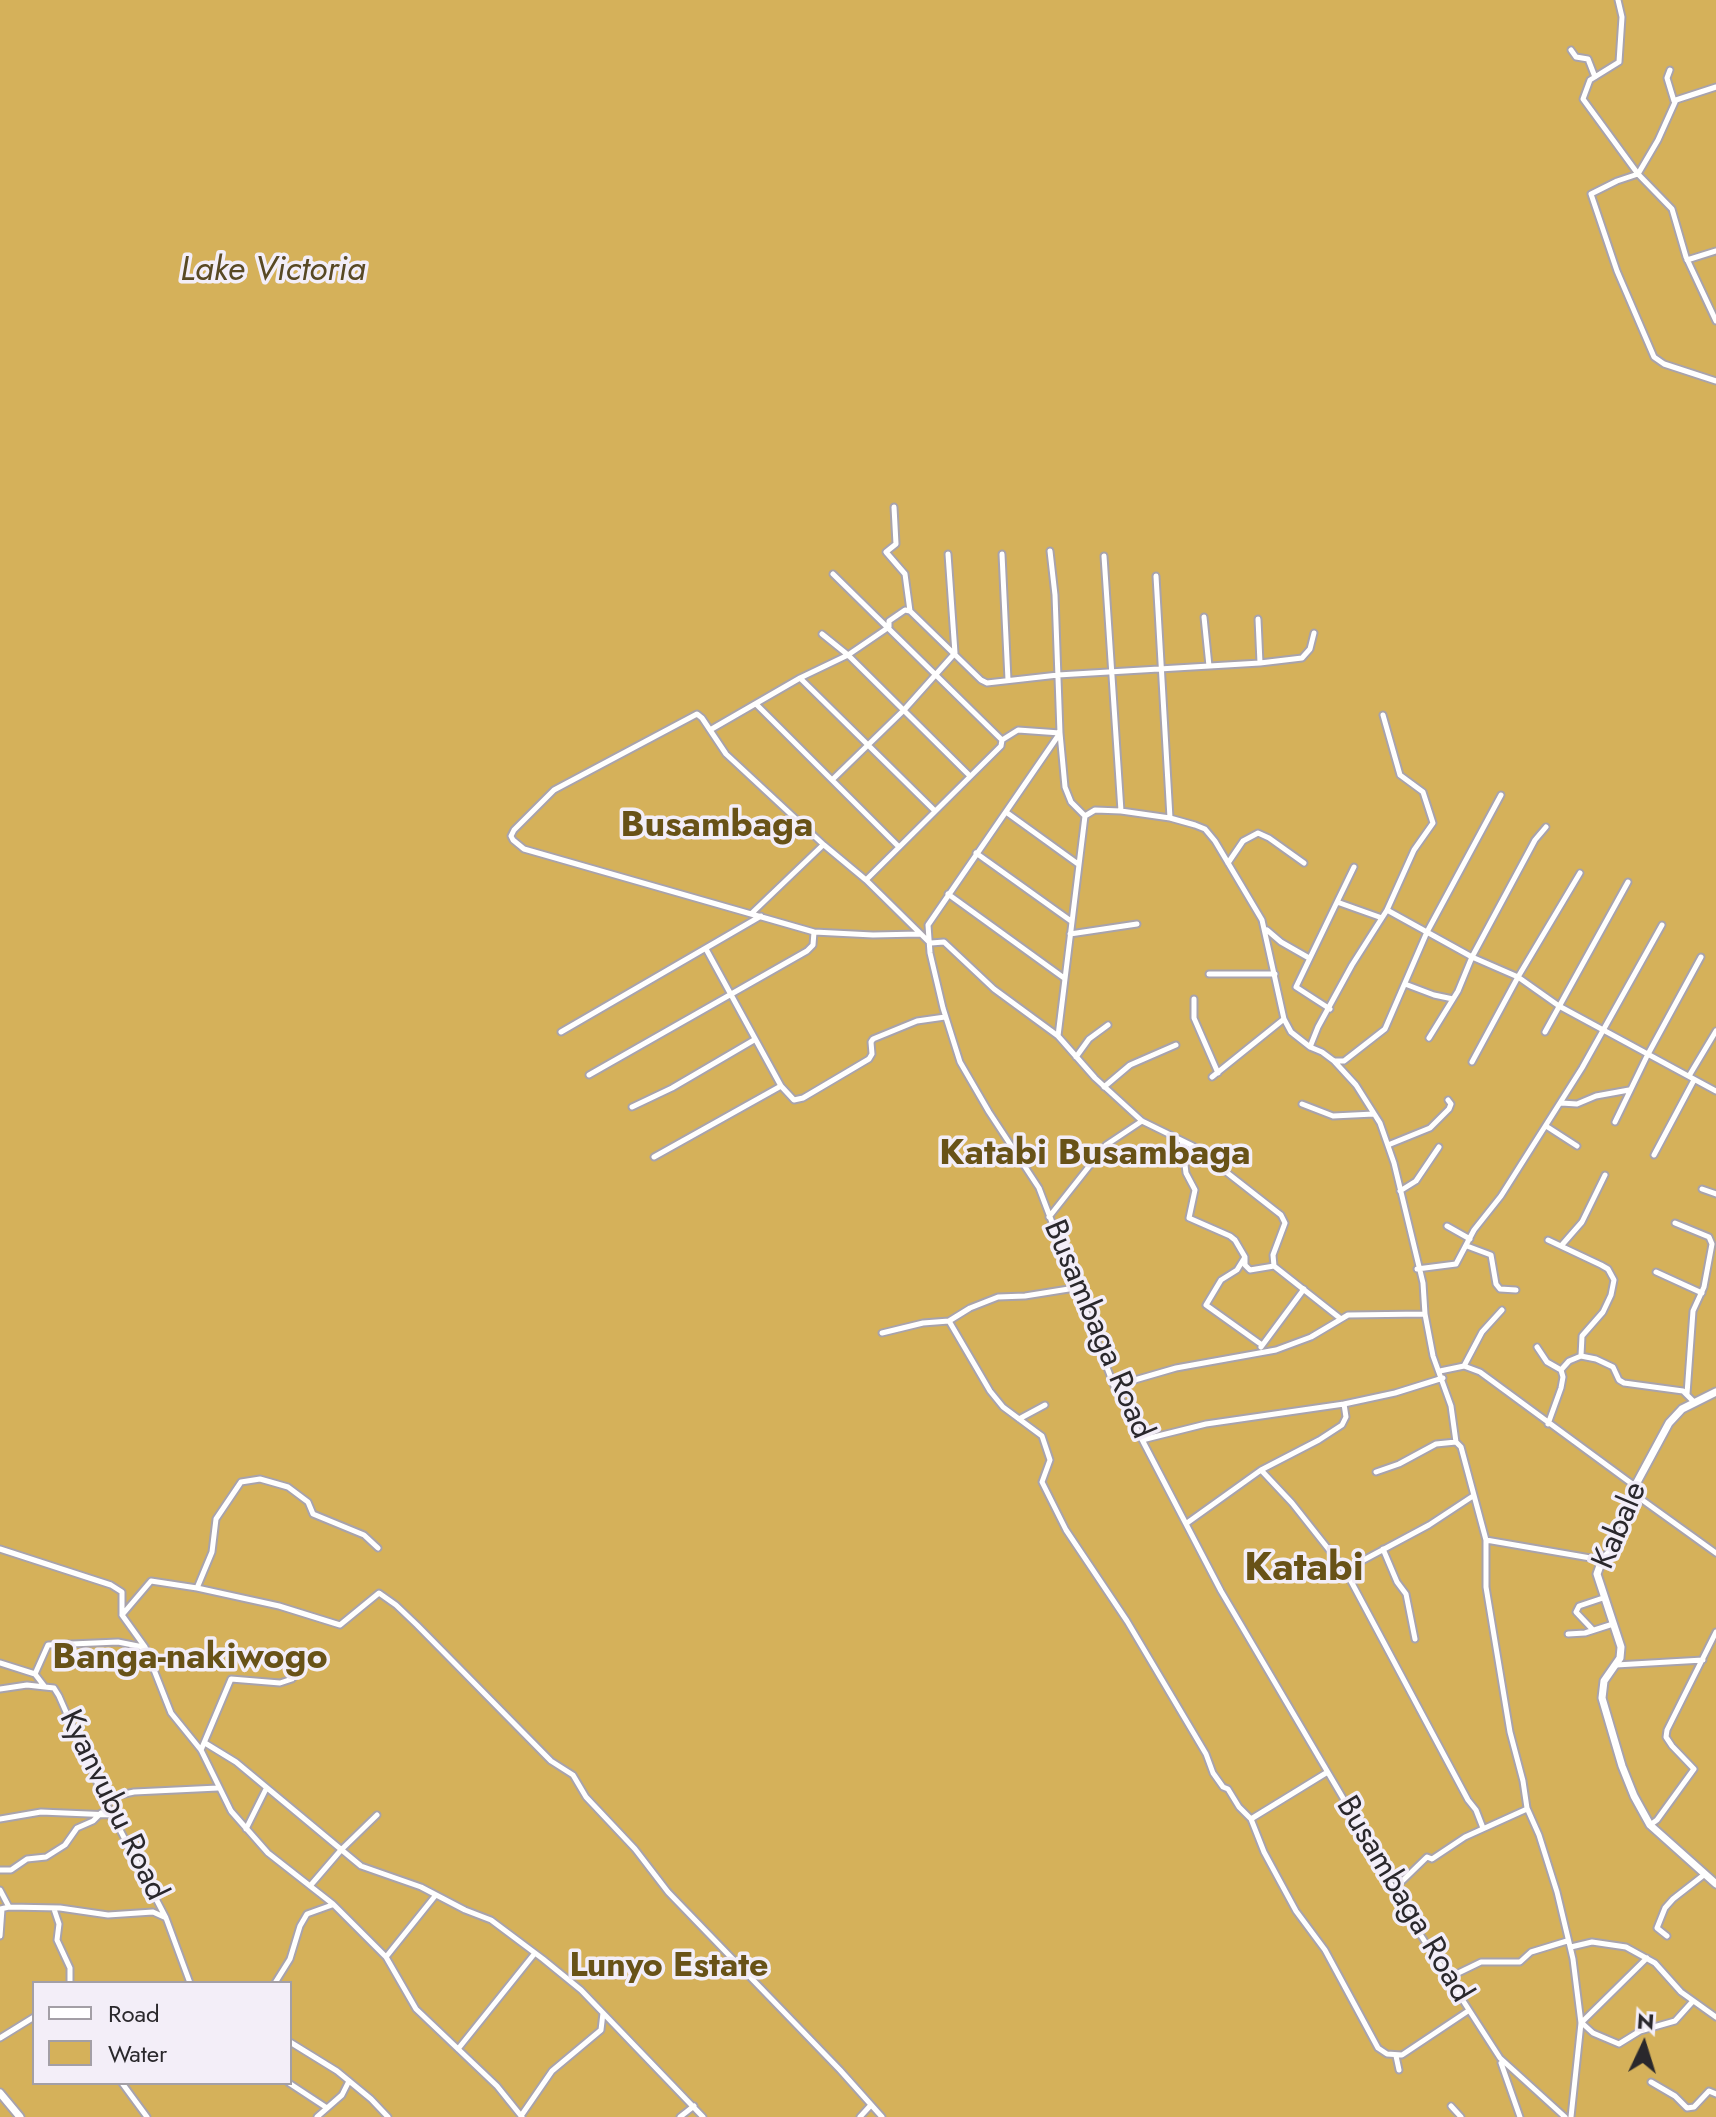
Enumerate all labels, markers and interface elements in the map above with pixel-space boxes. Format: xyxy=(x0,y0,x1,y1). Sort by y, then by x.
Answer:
water label: Lake Victoria xyxy=(180,252,366,292)
district label: Busambaga xyxy=(621,805,813,849)
district label: Katabi Busambaga xyxy=(939,1133,1251,1177)
street label: Busambaga Road xyxy=(1034,1215,1160,1445)
street label: Kabale xyxy=(1586,1477,1656,1575)
district label: Katabi xyxy=(1244,1546,1364,1594)
district label: Banga-nakiwogo xyxy=(52,1637,328,1681)
street label: Kyanvubu Road xyxy=(49,1704,175,1908)
street label: Busambaga Road xyxy=(1326,1790,1480,2010)
district label: Lunyo Estate xyxy=(569,1948,769,1988)
legend xyxy=(32,1981,292,2085)
text: Road xyxy=(108,1996,160,2031)
text: N xyxy=(1636,2004,1656,2038)
north arrow xyxy=(1604,2005,1684,2085)
text: Water xyxy=(108,2036,167,2071)

